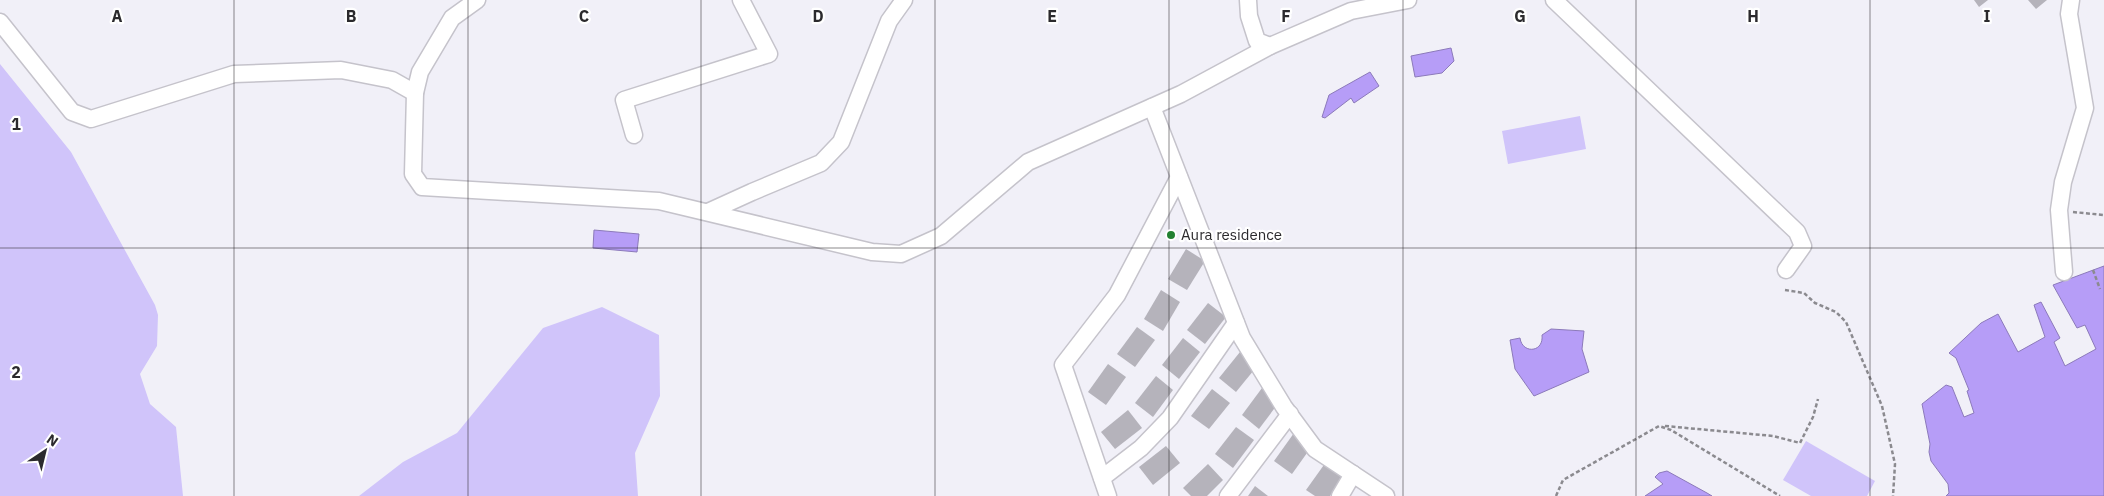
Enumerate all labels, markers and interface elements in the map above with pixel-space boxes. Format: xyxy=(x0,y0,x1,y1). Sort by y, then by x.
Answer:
text: A xyxy=(112,6,123,26)
text: B xyxy=(346,6,357,26)
text: C xyxy=(579,6,589,26)
text: D xyxy=(812,6,824,26)
text: E xyxy=(1047,6,1057,26)
text: F xyxy=(1281,6,1291,26)
text: G xyxy=(1514,6,1526,26)
text: H xyxy=(1747,6,1759,26)
text: I xyxy=(1984,6,1991,26)
text: 1 xyxy=(11,114,21,134)
place label: Aura residence xyxy=(1181,225,1282,244)
marker: Aura residence xyxy=(1165,229,1177,241)
text: 2 xyxy=(11,362,21,382)
north arrow xyxy=(20,426,70,476)
text: N xyxy=(43,430,62,451)

